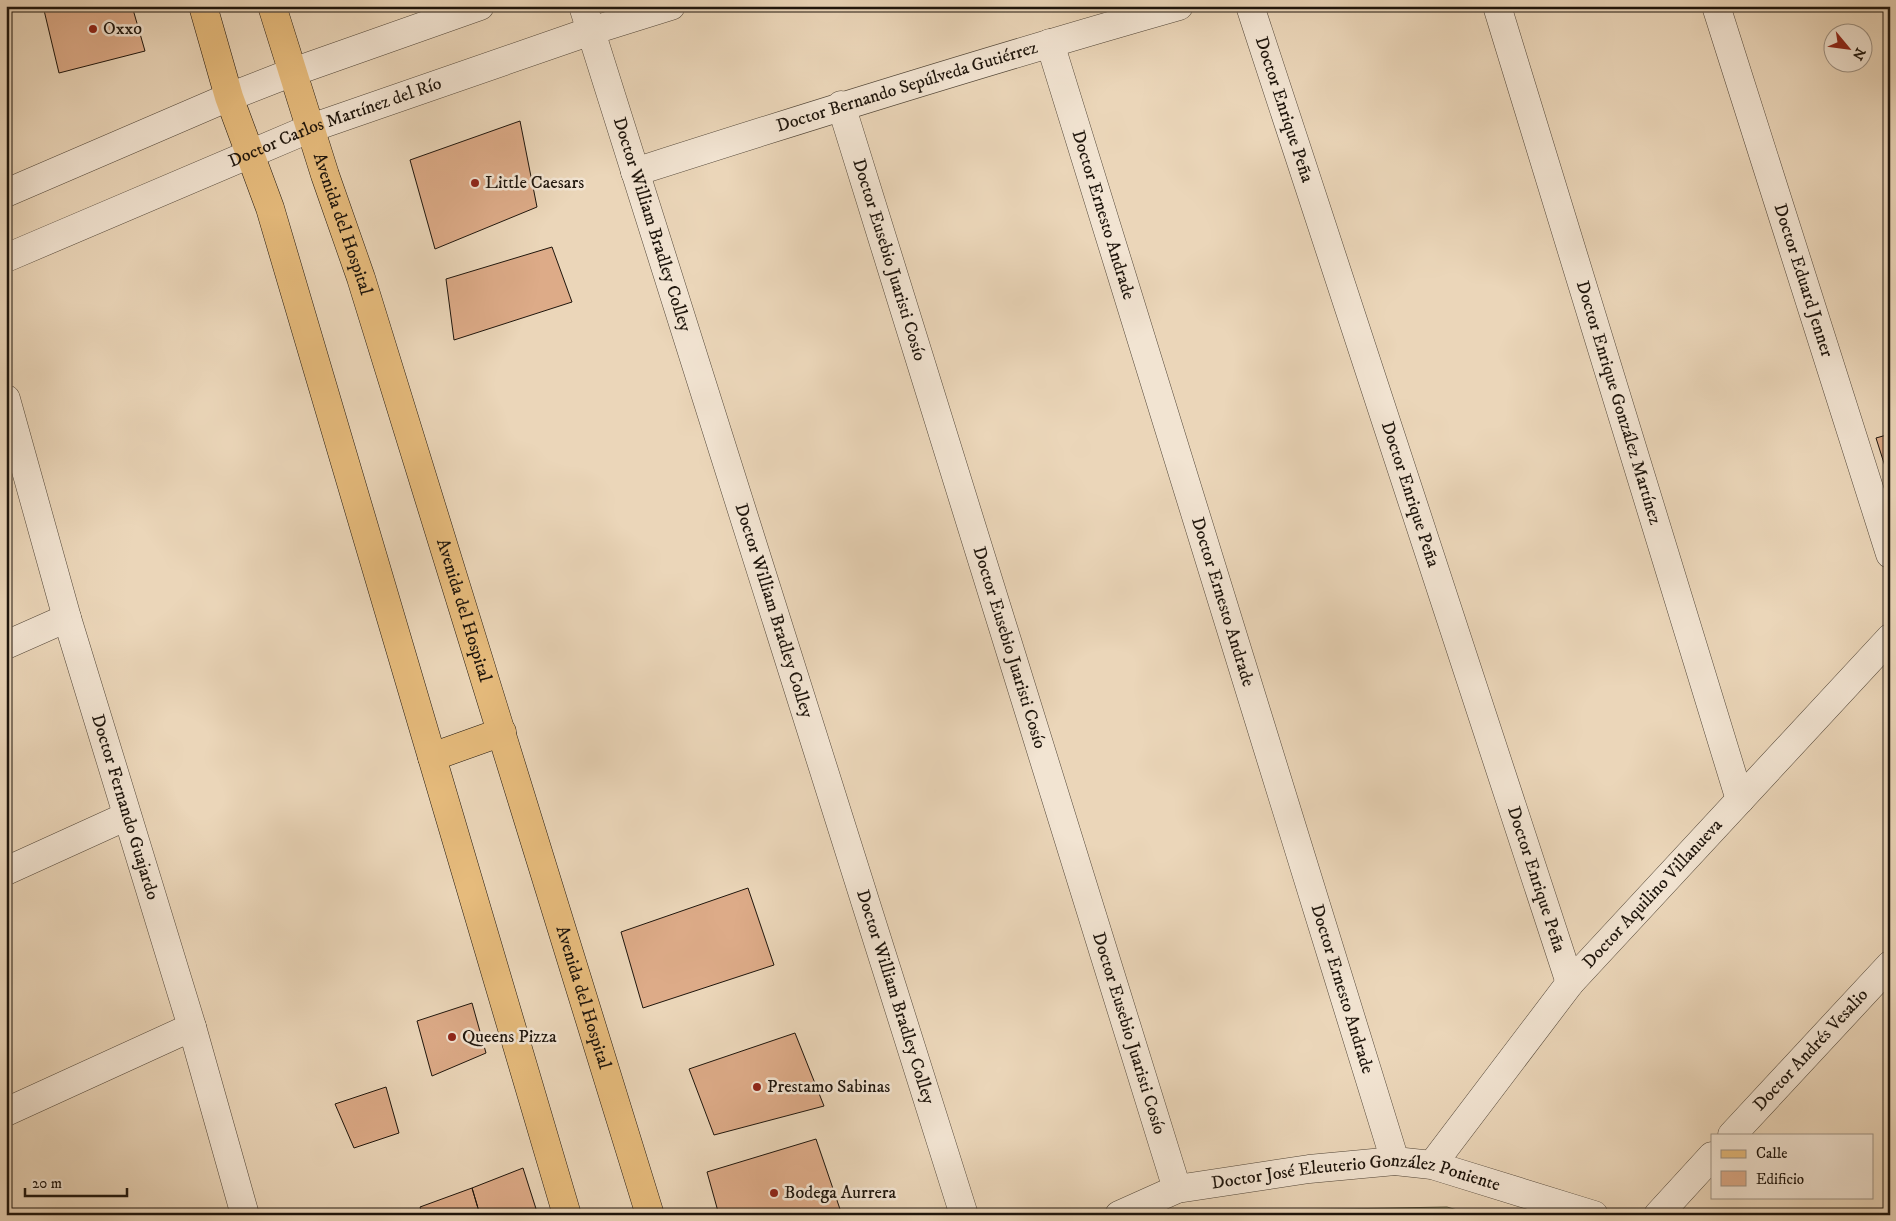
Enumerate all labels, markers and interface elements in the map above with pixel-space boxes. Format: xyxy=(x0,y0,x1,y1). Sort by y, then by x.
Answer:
place label: Oxxo xyxy=(103,18,142,40)
north arrow xyxy=(1824,22,1874,72)
marker: Oxxo xyxy=(87,23,99,35)
street label: Doctor Enrique Peña xyxy=(1250,34,1318,186)
street label: Doctor Bernando Sepúlveda Gutiérrez xyxy=(774,37,1040,137)
text: N xyxy=(1848,44,1869,64)
street label: Doctor Carlos Martínez del Río xyxy=(225,73,445,173)
street label: Doctor William Bradley Colley xyxy=(608,114,696,335)
street label: Doctor Ernesto Andrade xyxy=(1067,128,1140,302)
street label: Avenida del Hospital xyxy=(308,150,377,298)
street label: Doctor Eusebio Juaristi Cosío xyxy=(847,156,931,364)
place label: Little Caesars xyxy=(485,172,584,194)
marker: Little Caesars xyxy=(469,177,481,189)
street label: Doctor Eduard Jenner xyxy=(1768,201,1838,360)
street label: Doctor Enrique González Martínez xyxy=(1571,278,1666,528)
street label: Doctor Enrique Peña xyxy=(1376,419,1444,571)
street label: Doctor William Bradley Colley xyxy=(729,501,818,721)
street label: Doctor Ernesto Andrade xyxy=(1186,515,1259,689)
street label: Avenida del Hospital xyxy=(431,536,496,685)
street label: Doctor Eusebio Juaristi Cosío xyxy=(967,544,1051,752)
street label: Doctor Fernando Guajardo xyxy=(86,711,164,903)
street label: Doctor Enrique Peña xyxy=(1502,804,1570,955)
street label: Doctor Aquilino Villanueva xyxy=(1578,814,1728,973)
street label: Doctor William Bradley Colley xyxy=(851,887,940,1107)
street label: Doctor Ernesto Andrade xyxy=(1305,902,1378,1076)
street label: Avenida del Hospital xyxy=(550,923,615,1072)
street label: Doctor Eusebio Juaristi Cosío xyxy=(1087,930,1171,1137)
street label: Doctor Andrés Vesalio xyxy=(1749,984,1873,1116)
place label: Queens Pizza xyxy=(462,1026,557,1048)
marker: Queens Pizza xyxy=(446,1031,458,1043)
place label: Prestamo Sabinas xyxy=(767,1076,890,1098)
marker: Prestamo Sabinas xyxy=(751,1081,763,1093)
legend xyxy=(1711,1134,1874,1198)
text: Calle xyxy=(1756,1144,1788,1163)
street label: Doctor José Eleuterio González Poniente xyxy=(1210,1150,1503,1196)
scale bar xyxy=(25,1166,128,1198)
text: Edificio xyxy=(1756,1170,1804,1189)
text: 20 m xyxy=(32,1174,62,1193)
place label: Bodega Aurrera xyxy=(784,1182,897,1204)
marker: Bodega Aurrera xyxy=(768,1187,780,1199)

